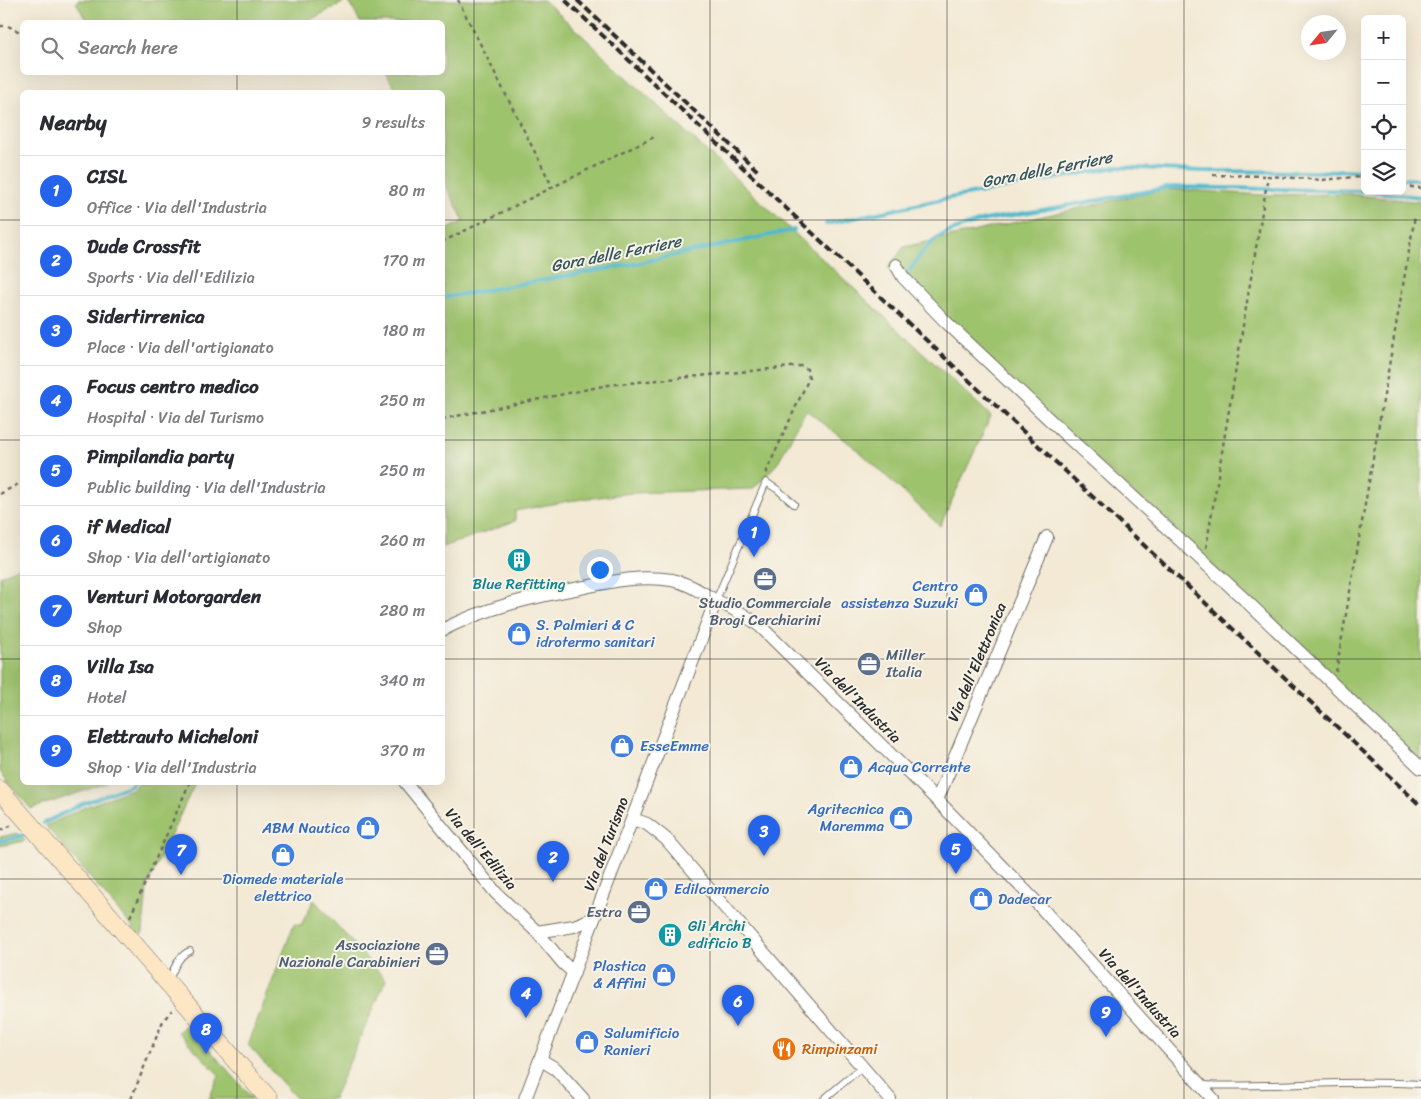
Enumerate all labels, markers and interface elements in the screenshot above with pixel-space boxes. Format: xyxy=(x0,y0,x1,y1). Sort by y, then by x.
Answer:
north arrow xyxy=(1301,15,1346,60)
map controls xyxy=(1361,15,1406,195)
button: + xyxy=(1361,15,1406,60)
search box xyxy=(20,20,445,75)
text: Search here xyxy=(78,31,178,64)
icon: search xyxy=(38,34,66,62)
button: − xyxy=(1361,60,1406,105)
text: Nearby xyxy=(40,104,106,142)
button: locate xyxy=(1361,105,1406,150)
text: 9 results xyxy=(361,108,425,137)
water label: Gora delle Ferriere xyxy=(980,142,1116,196)
button: layers xyxy=(1361,150,1406,195)
text: CISL xyxy=(87,160,127,193)
text: 1 xyxy=(53,176,59,205)
text: 80 m xyxy=(389,176,425,205)
text: Office · Via dell'Industria xyxy=(87,193,267,222)
water label: Gora delle Ferriere xyxy=(549,226,685,280)
text: Dude Crossfit xyxy=(87,230,201,263)
text: 2 xyxy=(51,246,61,275)
text: 170 m xyxy=(382,246,425,275)
text: Sports · Via dell'Edilizia xyxy=(87,263,255,292)
text: Sidertirrenica xyxy=(87,300,205,333)
text: 3 xyxy=(52,316,60,345)
text: 180 m xyxy=(382,316,425,345)
text: Place · Via dell'artigianato xyxy=(87,333,274,362)
text: Focus centro medico xyxy=(87,370,259,403)
text: 4 xyxy=(51,386,61,415)
text: 250 m xyxy=(379,386,425,415)
text: Hospital · Via del Turismo xyxy=(87,403,264,432)
text: Pimpilandia party xyxy=(87,440,234,473)
text: 5 xyxy=(51,456,61,485)
text: 250 m xyxy=(379,456,425,485)
text: Public building · Via dell'Industria xyxy=(87,473,326,502)
text: if Medical xyxy=(87,510,171,543)
pin: 1 xyxy=(738,516,770,557)
text: 6 xyxy=(51,526,61,555)
text: 260 m xyxy=(380,526,425,555)
text: Shop · Via dell'artigianato xyxy=(87,543,270,572)
building icon: Blue Refitting xyxy=(506,547,532,573)
your location xyxy=(587,557,613,583)
office icon: Studio Commerciale Brogi Cerchiarini xyxy=(752,566,778,592)
place label: Blue Refitting xyxy=(472,571,566,597)
place label: Centro assistenza Suzuki xyxy=(841,573,959,616)
text: Venturi Motorgarden xyxy=(87,580,261,613)
shop icon: Centro assistenza Suzuki xyxy=(963,582,989,608)
place label: Studio Commerciale Brogi Cerchiarini xyxy=(699,590,831,633)
text: 7 xyxy=(51,596,61,625)
text: 280 m xyxy=(380,596,425,625)
street label: Via dell'Elettronica xyxy=(940,598,1014,726)
place label: S. Palmieri & C idrotermo sanitari xyxy=(536,612,655,655)
text: Shop xyxy=(87,613,122,642)
shop icon: S. Palmieri & C idrotermo sanitari xyxy=(506,621,532,647)
place label: Miller Italia xyxy=(885,642,926,685)
text: Villa Isa xyxy=(87,650,154,683)
street label: Via dell'Industria xyxy=(808,650,908,750)
office icon: Miller Italia xyxy=(856,651,882,677)
text: 8 xyxy=(51,666,61,695)
text: 340 m xyxy=(380,666,425,695)
text: Hotel xyxy=(87,683,126,712)
text: Elettrauto Micheloni xyxy=(87,720,258,753)
shop icon: EsseEmme xyxy=(609,733,635,759)
place label: EsseEmme xyxy=(640,733,709,759)
text: 9 xyxy=(51,736,61,765)
text: 370 m xyxy=(381,736,425,765)
text: Shop · Via dell'Industria xyxy=(87,753,257,782)
shop icon: Acqua Corrente xyxy=(838,754,864,780)
place label: Acqua Corrente xyxy=(867,754,971,780)
street label: Via del Turismo xyxy=(576,793,636,895)
place label: Agritecnica Maremma xyxy=(807,796,884,839)
street label: Via dell'Edilizia xyxy=(438,802,524,897)
shop icon: Agritecnica Maremma xyxy=(888,805,914,831)
place label: ABM Nautica xyxy=(261,815,350,841)
shop icon: ABM Nautica xyxy=(355,815,381,841)
pin: 3 xyxy=(748,815,780,856)
pin: 5 xyxy=(940,833,972,874)
pin: 7 xyxy=(165,834,197,875)
pin: 2 xyxy=(537,841,569,882)
shop icon: Diomede materiale elettrico xyxy=(270,842,296,868)
place label: Diomede materiale elettrico xyxy=(222,866,344,909)
shop icon: Edilcommercio xyxy=(643,876,669,902)
place label: Edilcommercio xyxy=(674,876,770,902)
shop icon: Dadecar xyxy=(968,886,994,912)
place label: Dadecar xyxy=(998,886,1052,912)
place label: Estra xyxy=(587,899,622,925)
office icon: Estra xyxy=(626,899,652,925)
place label: Gli Archi edificio B xyxy=(688,913,752,956)
building icon: Gli Archi edificio B xyxy=(657,922,683,948)
place label: Associazione Nazionale Carabinieri xyxy=(279,932,421,975)
office icon: Associazione Nazionale Carabinieri xyxy=(424,941,450,967)
street label: Via dell'Industria xyxy=(1092,942,1188,1045)
place label: Plastica & Affini xyxy=(593,953,647,996)
shop icon: Plastica & Affini xyxy=(651,962,677,988)
pin: 4 xyxy=(510,977,542,1018)
pin: 6 xyxy=(722,985,754,1026)
pin: 9 xyxy=(1090,996,1122,1037)
pin: 8 xyxy=(190,1013,222,1054)
place label: Salumificio Ranieri xyxy=(604,1020,680,1063)
shop icon: Salumificio Ranieri xyxy=(574,1029,600,1055)
restaurant icon: Rimpinzami xyxy=(771,1036,797,1062)
place label: Rimpinzami xyxy=(802,1036,878,1062)

